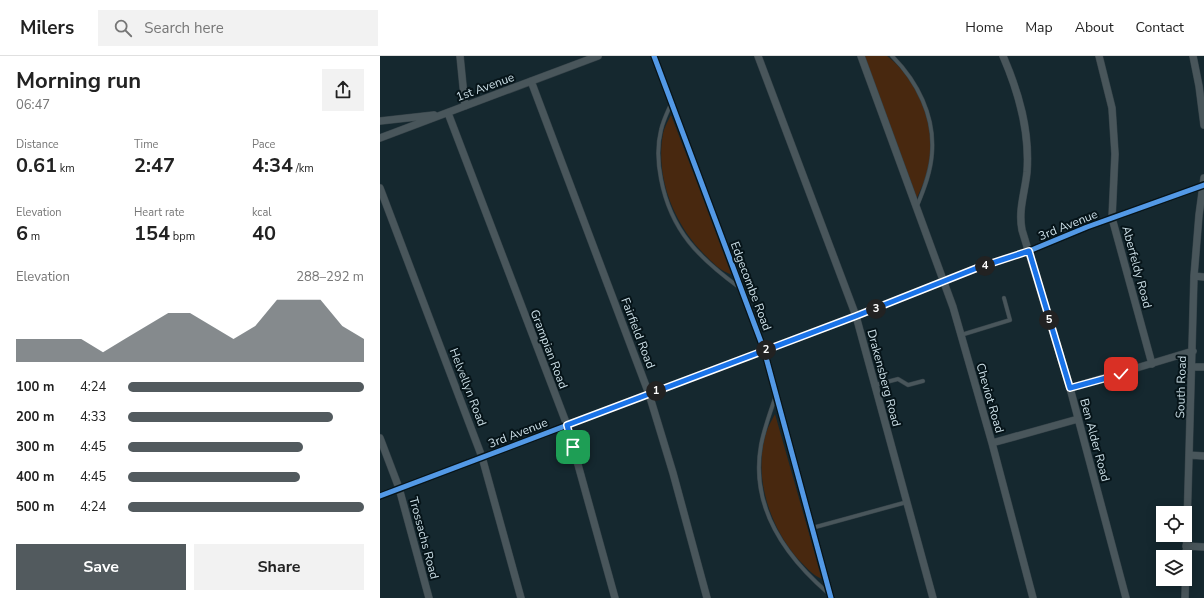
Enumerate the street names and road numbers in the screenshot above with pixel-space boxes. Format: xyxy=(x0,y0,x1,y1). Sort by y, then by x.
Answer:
street label: 1st Avenue xyxy=(454,69,516,105)
street label: 3rd Avenue xyxy=(1036,206,1100,244)
street label: Aberfeldy Road xyxy=(1118,224,1156,310)
street label: Edgecombe Road xyxy=(727,239,775,333)
street label: Fairfield Road xyxy=(617,295,659,371)
street label: Grampian Road xyxy=(527,307,571,391)
street label: Drakensberg Road xyxy=(863,328,905,428)
street label: Helvellyn Road xyxy=(446,346,490,428)
street label: South Road xyxy=(1172,355,1190,419)
street label: Cheviot Road xyxy=(972,361,1008,435)
street label: Ben Alder Road xyxy=(1076,397,1114,483)
street label: 3rd Avenue xyxy=(486,414,550,452)
street label: Trossachs Road xyxy=(405,495,443,581)

